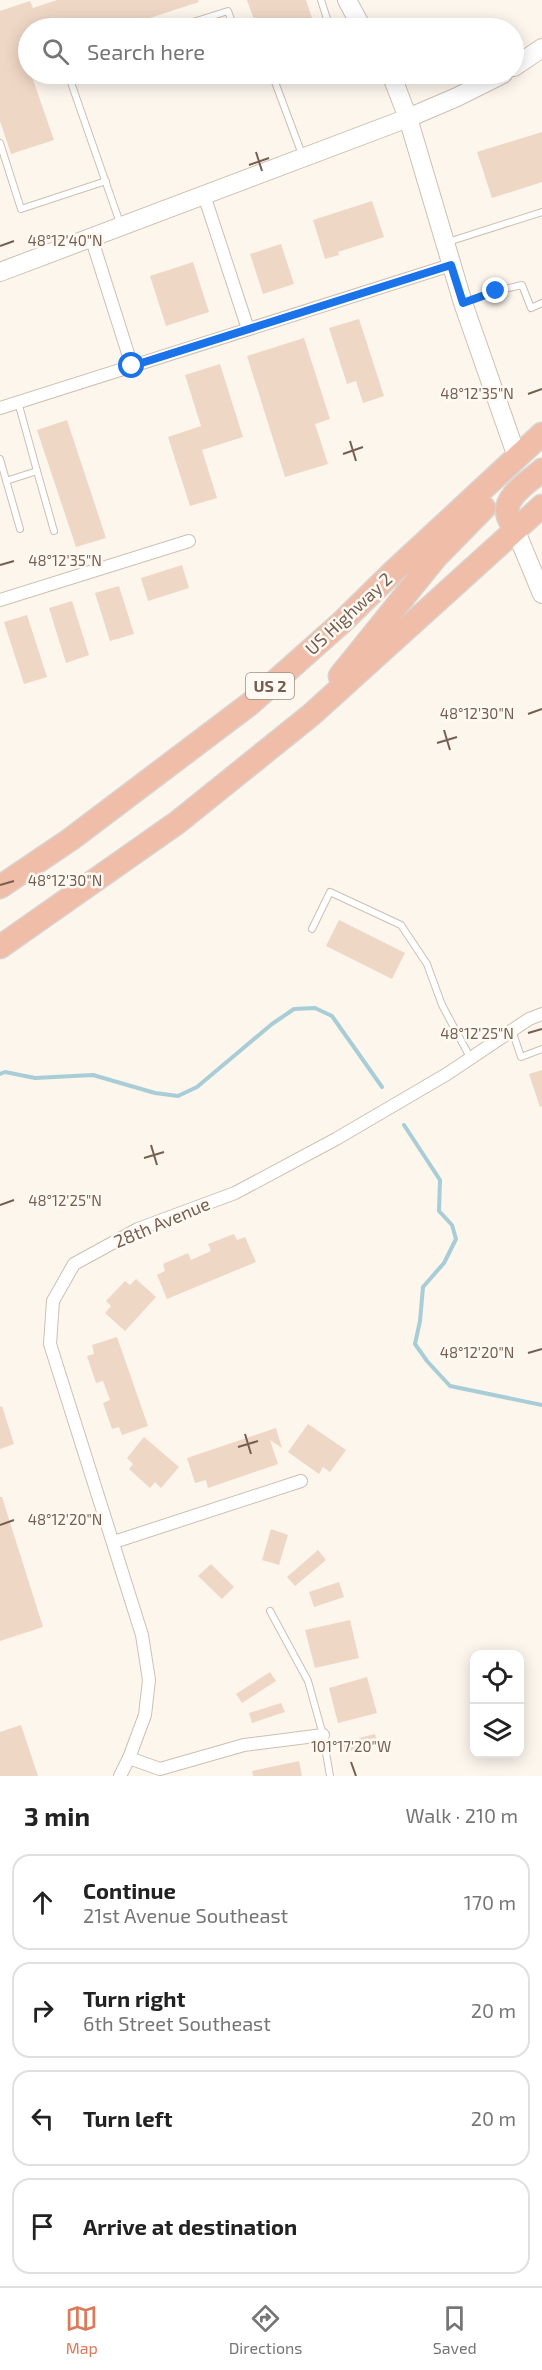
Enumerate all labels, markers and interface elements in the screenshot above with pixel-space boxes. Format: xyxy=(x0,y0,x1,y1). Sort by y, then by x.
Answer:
search box xyxy=(18,18,524,84)
icon: search xyxy=(39,35,72,68)
text: Search here xyxy=(87,38,205,64)
text: 48°12'40"N xyxy=(27,231,103,249)
route end xyxy=(482,277,508,303)
route start xyxy=(118,352,144,378)
text: 48°12'35"N xyxy=(440,384,514,402)
text: 48°12'35"N xyxy=(28,551,102,569)
street label: US Highway 2 xyxy=(300,567,396,659)
road number: US 2 xyxy=(246,673,294,699)
text: 48°12'30"N xyxy=(440,704,514,722)
text: 48°12'30"N xyxy=(28,871,102,889)
text: 48°12'25"N xyxy=(440,1024,514,1042)
text: 48°12'25"N xyxy=(28,1191,102,1209)
street label: 28th Avenue xyxy=(110,1192,213,1252)
text: 48°12'20"N xyxy=(440,1343,514,1361)
text: 48°12'20"N xyxy=(28,1510,102,1528)
map controls xyxy=(470,1650,524,1758)
button: locate xyxy=(470,1650,524,1704)
button: layers xyxy=(470,1704,524,1758)
text: 101°17'20"W xyxy=(311,1737,391,1755)
text: 3 min xyxy=(24,1800,90,1831)
text: Walk · 210 m xyxy=(406,1803,518,1827)
text: Continue xyxy=(83,1877,176,1903)
icon: ahead xyxy=(26,1886,59,1919)
text: 170 m xyxy=(464,1890,516,1914)
text: 21st Avenue Southeast xyxy=(83,1903,288,1927)
text: Turn right xyxy=(83,1985,185,2011)
icon: right xyxy=(26,1994,59,2027)
text: 20 m xyxy=(471,1998,516,2022)
text: 6th Street Southeast xyxy=(83,2011,271,2035)
icon: left xyxy=(26,2102,59,2135)
text: Turn left xyxy=(83,2105,172,2131)
text: 20 m xyxy=(471,2106,516,2130)
icon: arrive xyxy=(26,2210,59,2243)
text: Arrive at destination xyxy=(83,2213,297,2239)
tab: Map xyxy=(65,2302,98,2357)
tab: Directions xyxy=(229,2302,302,2357)
tab: Saved xyxy=(433,2302,477,2357)

